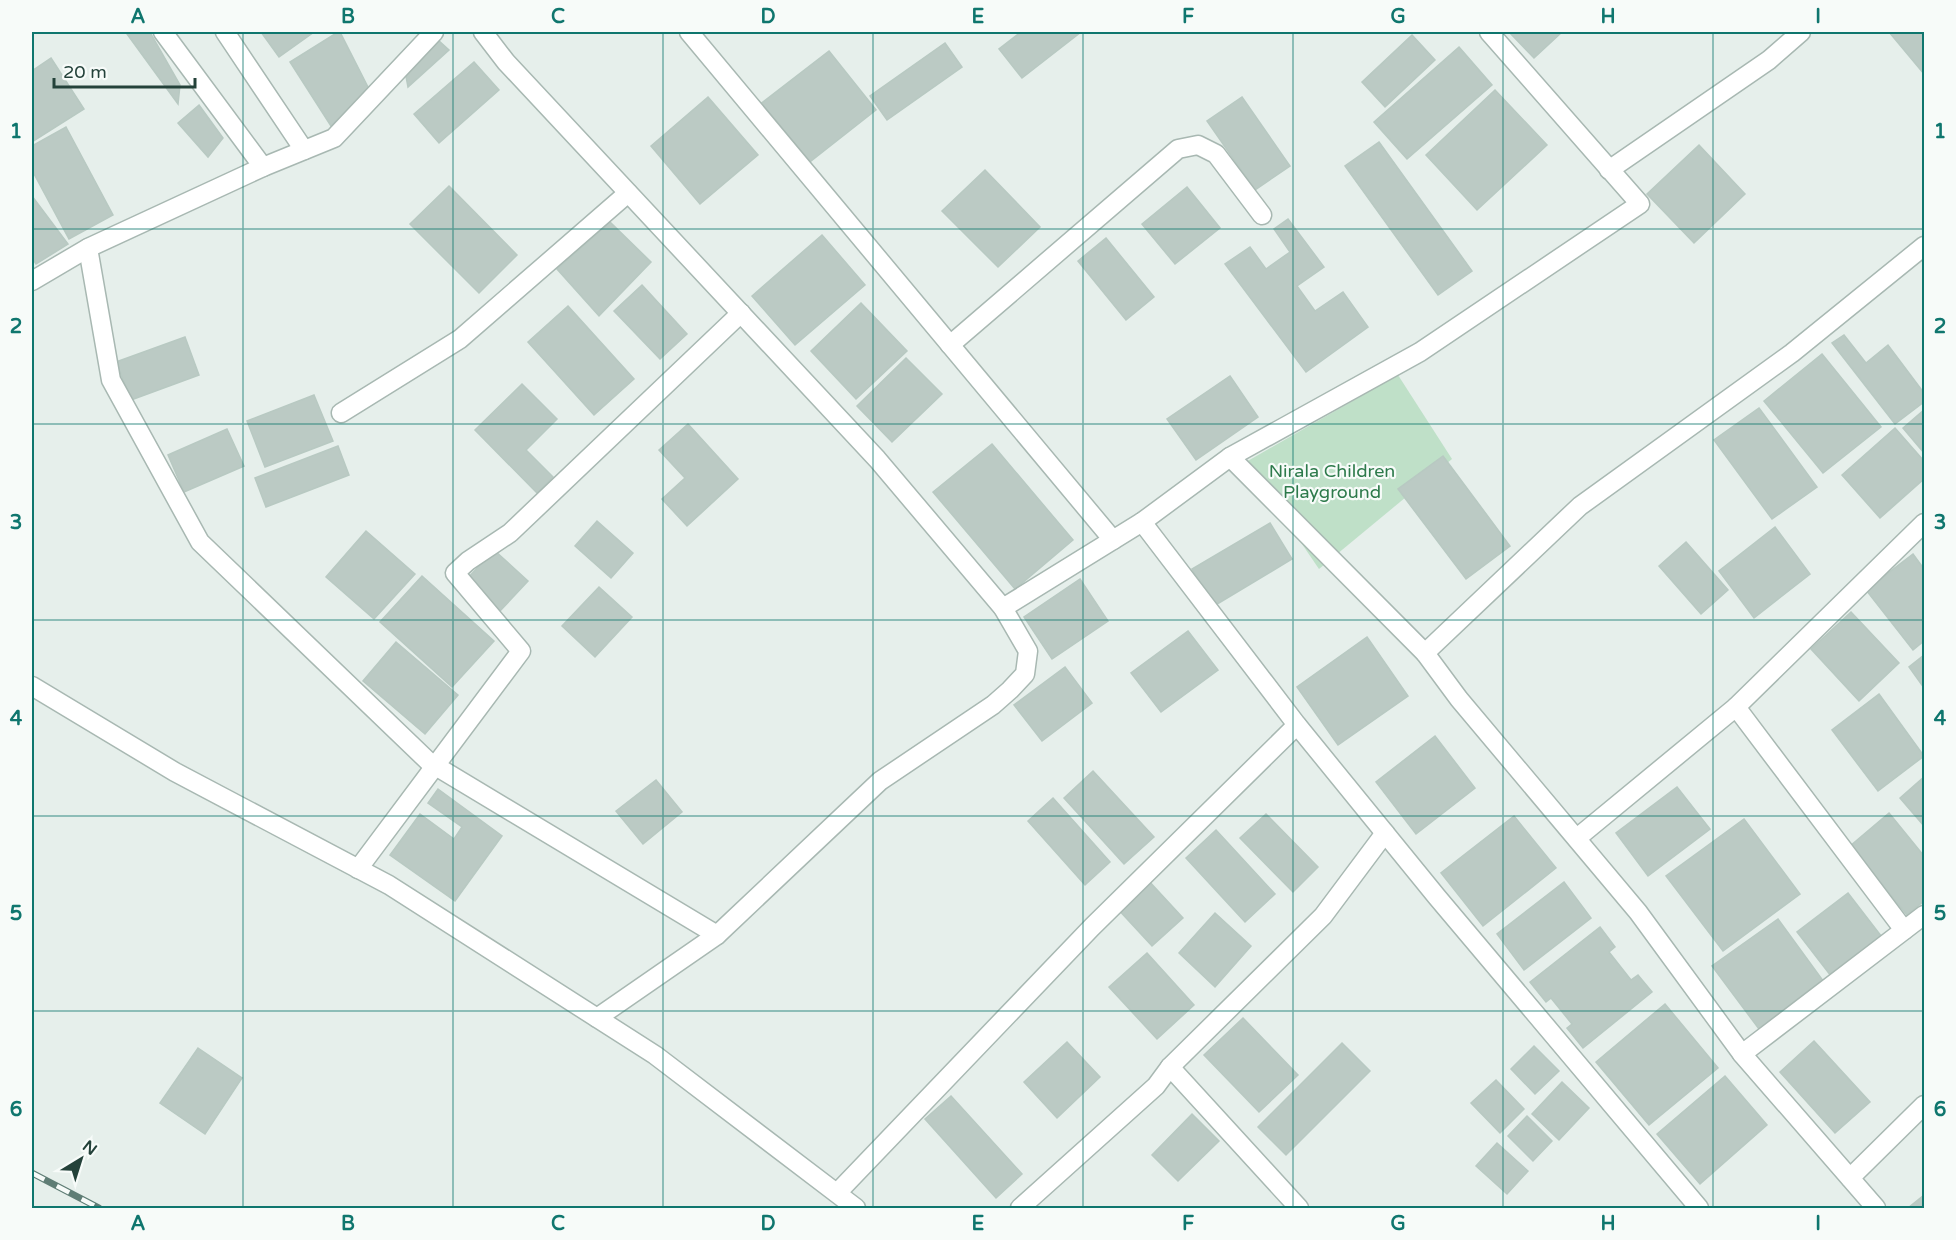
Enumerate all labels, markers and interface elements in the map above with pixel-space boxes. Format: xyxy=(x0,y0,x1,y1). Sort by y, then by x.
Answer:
text: A xyxy=(131,5,146,29)
text: B xyxy=(341,5,355,29)
text: C xyxy=(551,5,565,29)
text: D xyxy=(760,5,776,29)
text: E xyxy=(972,5,985,29)
text: F xyxy=(1182,5,1194,29)
text: G xyxy=(1390,5,1406,29)
text: H xyxy=(1600,5,1616,29)
text: I xyxy=(1815,5,1821,29)
scale bar xyxy=(54,51,195,89)
text: 20 m xyxy=(63,61,107,83)
text: 1 xyxy=(10,120,22,144)
text: 1 xyxy=(1934,120,1946,144)
text: 2 xyxy=(10,315,22,339)
text: 2 xyxy=(1934,315,1946,339)
park label: Nirala Children Playground xyxy=(1269,460,1395,503)
text: 3 xyxy=(10,511,22,535)
text: 3 xyxy=(1934,511,1946,535)
text: 4 xyxy=(10,707,23,731)
text: 4 xyxy=(1934,707,1947,731)
text: 5 xyxy=(10,902,22,926)
text: 5 xyxy=(1934,902,1946,926)
text: 6 xyxy=(10,1098,22,1122)
text: 6 xyxy=(1934,1098,1946,1122)
north arrow xyxy=(51,1129,111,1189)
text: N xyxy=(78,1136,101,1160)
text: A xyxy=(131,1212,146,1236)
text: B xyxy=(341,1212,355,1236)
text: C xyxy=(551,1212,565,1236)
text: D xyxy=(760,1212,776,1236)
text: E xyxy=(972,1212,985,1236)
text: F xyxy=(1182,1212,1194,1236)
text: G xyxy=(1390,1212,1406,1236)
text: H xyxy=(1600,1212,1616,1236)
text: I xyxy=(1815,1212,1821,1236)

